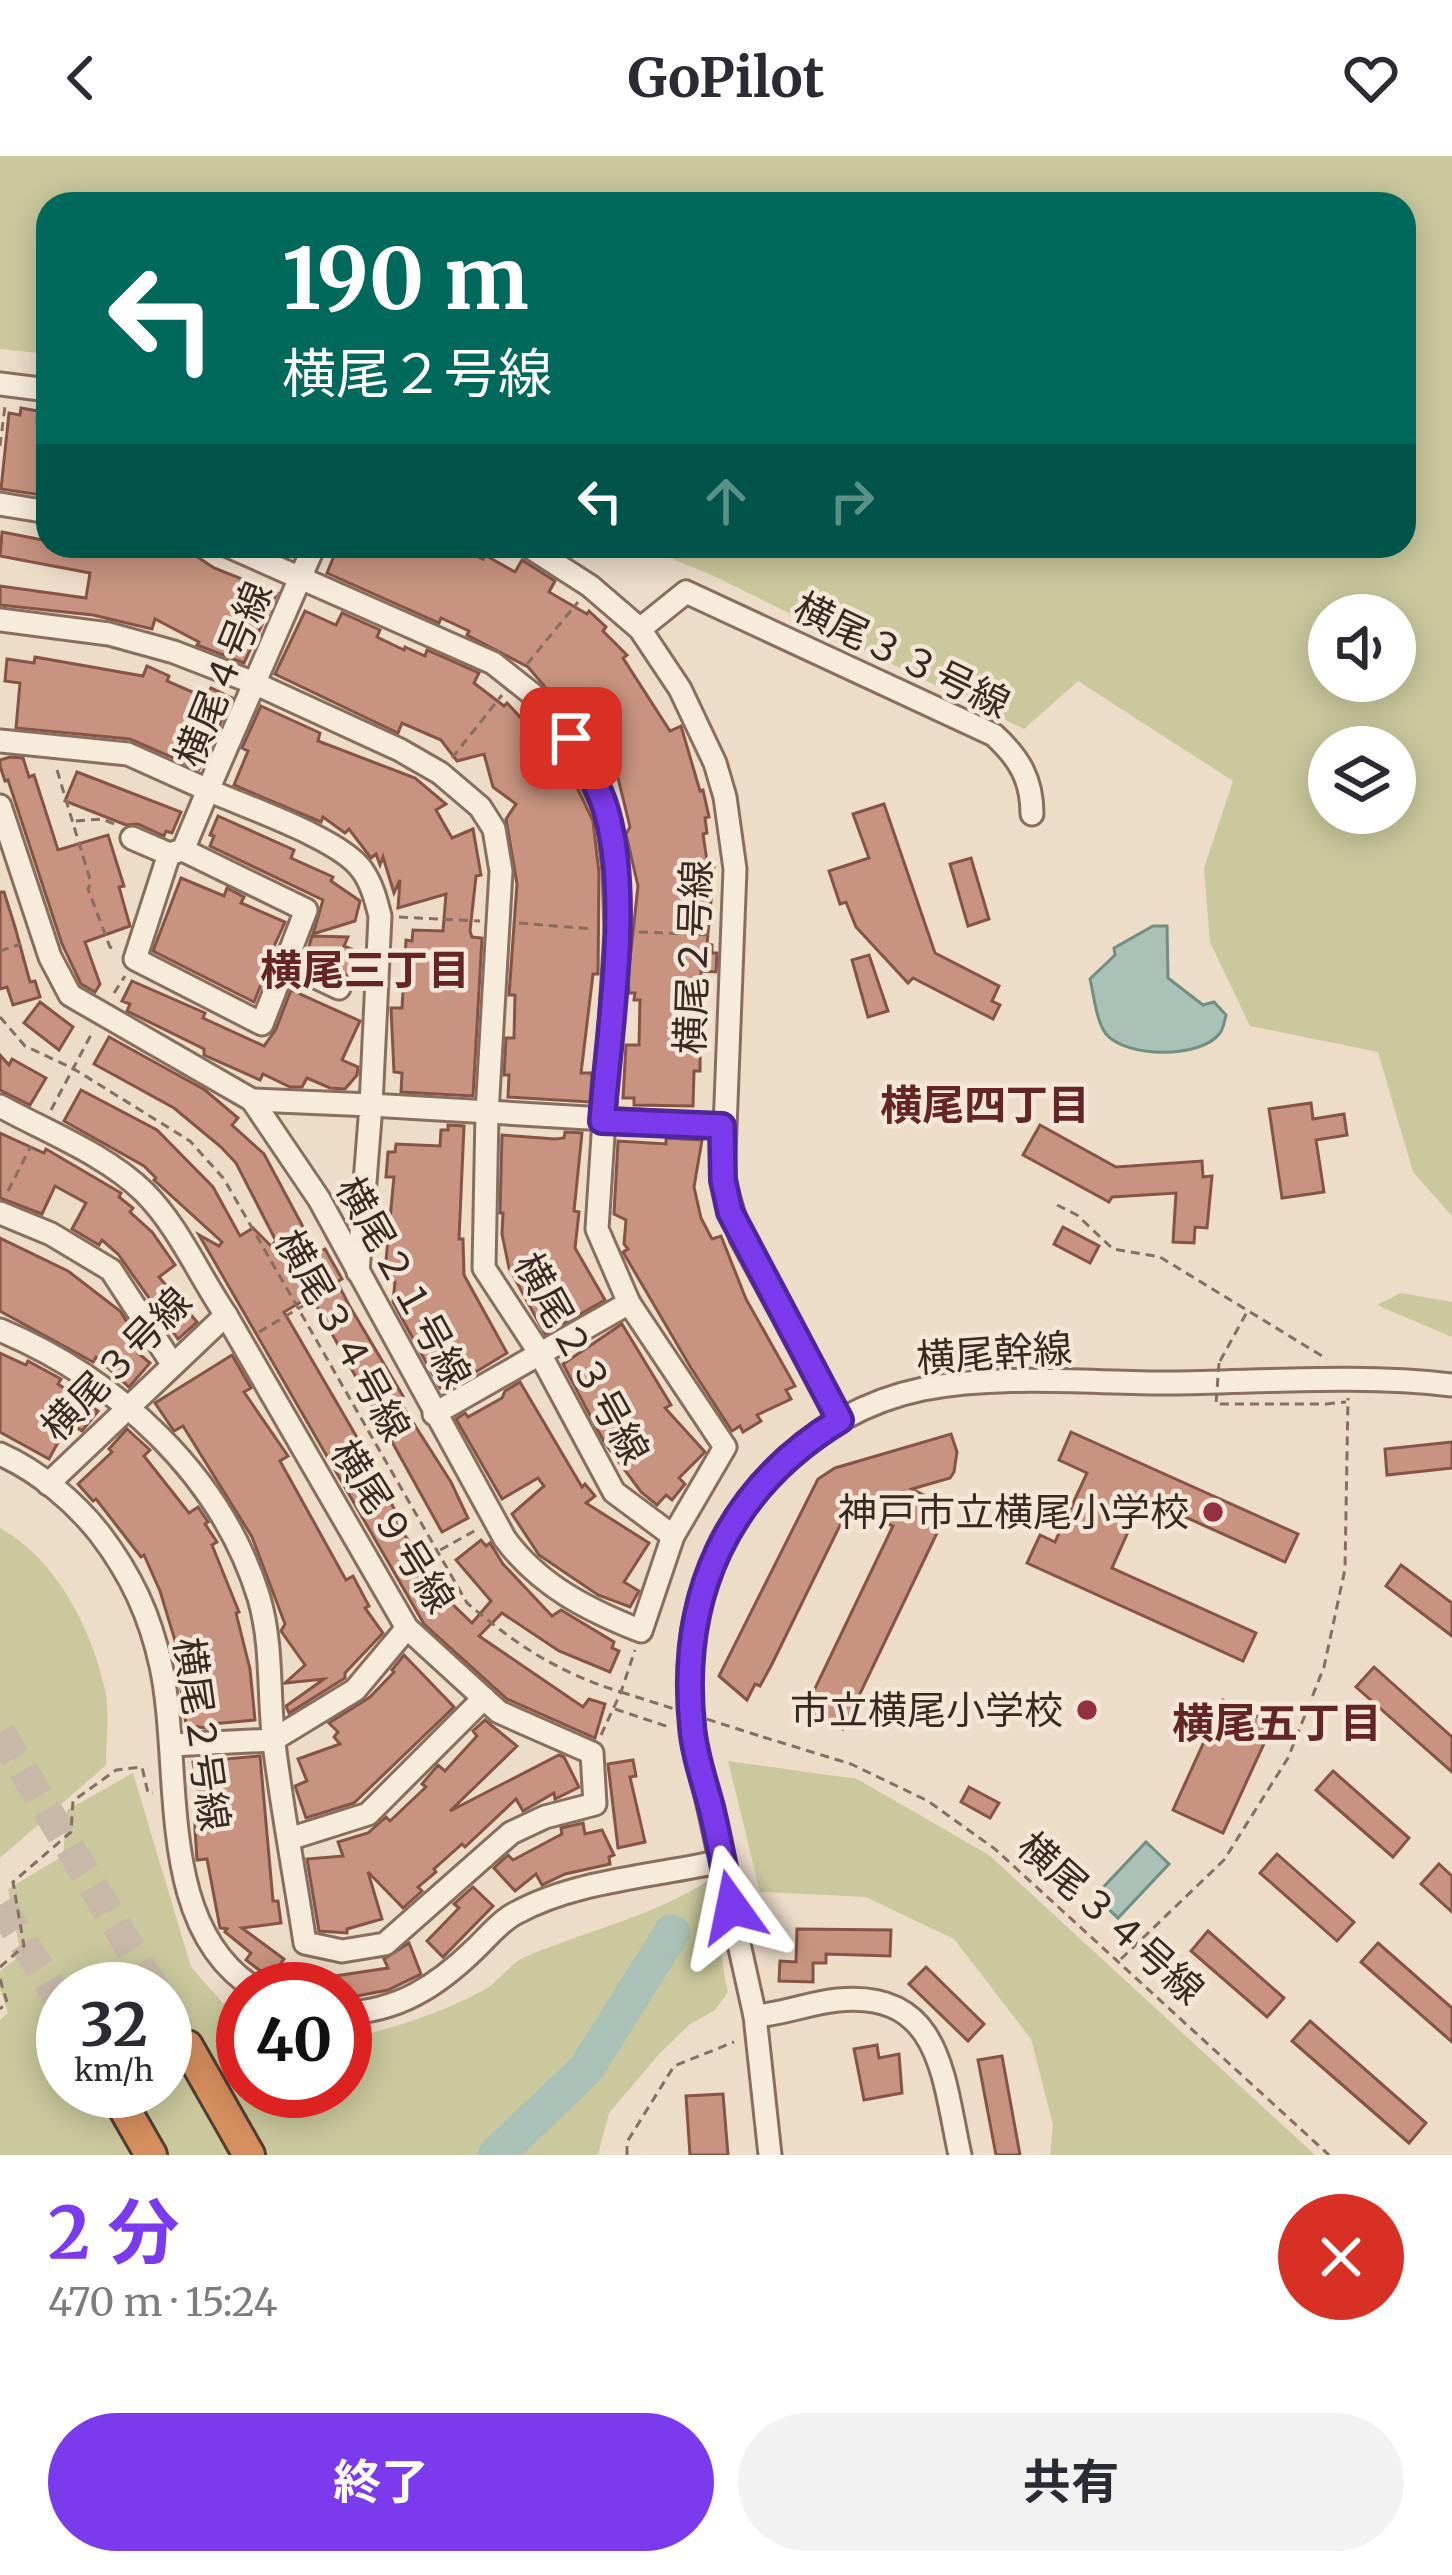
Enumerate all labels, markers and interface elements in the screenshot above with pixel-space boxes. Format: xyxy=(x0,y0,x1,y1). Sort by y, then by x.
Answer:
text: GoPilot xyxy=(628,44,824,112)
icon: back xyxy=(48,45,114,111)
icon: heart xyxy=(1338,45,1404,111)
text: 190 m xyxy=(282,226,529,332)
icon: left xyxy=(84,240,240,396)
text: 横尾２号線 xyxy=(282,340,552,408)
icon: left xyxy=(567,468,633,534)
icon: ahead xyxy=(693,468,759,534)
icon: right xyxy=(819,468,885,534)
street label: 横尾４号線 xyxy=(164,575,283,774)
street label: 横尾３３号線 xyxy=(786,582,1018,729)
map controls xyxy=(1308,594,1416,834)
button: sound xyxy=(1308,594,1416,702)
pin xyxy=(520,687,622,789)
icon: arrive xyxy=(538,705,604,771)
button: layers xyxy=(1308,726,1416,834)
street label: 横尾２号線 xyxy=(666,859,721,1055)
district label: 横尾三丁目 xyxy=(260,944,470,996)
district label: 横尾四丁目 xyxy=(880,1079,1090,1131)
street label: 横尾２１号線 xyxy=(325,1168,482,1396)
street label: 横尾３４号線 xyxy=(264,1221,421,1449)
street label: 横尾２３号線 xyxy=(503,1244,660,1472)
street label: 横尾３号線 xyxy=(31,1277,202,1452)
street label: 横尾幹線 xyxy=(915,1324,1074,1383)
street label: 横尾９号線 xyxy=(320,1431,465,1622)
place label: 神戸市立横尾小学校 xyxy=(838,1488,1189,1537)
marker: 神戸市立横尾小学校 xyxy=(1200,1499,1226,1525)
street label: 横尾２号線 xyxy=(164,1634,239,1834)
place label: 市立横尾小学校 xyxy=(790,1686,1063,1735)
marker: 市立横尾小学校 xyxy=(1074,1697,1100,1723)
district label: 横尾五丁目 xyxy=(1172,1697,1382,1749)
street label: 横尾３４号線 xyxy=(1007,1822,1214,2015)
position arrow xyxy=(669,1844,795,1970)
speed limit sign: 40 xyxy=(216,1962,372,2118)
text: 32 xyxy=(80,1987,148,2062)
text: km/h xyxy=(74,2051,154,2089)
text: 2 分 xyxy=(48,2187,179,2278)
button: close xyxy=(1278,2194,1404,2320)
text: 470 m · 15:24 xyxy=(48,2278,278,2327)
button: 終了 xyxy=(48,2413,714,2551)
button: 共有 xyxy=(738,2413,1404,2551)

